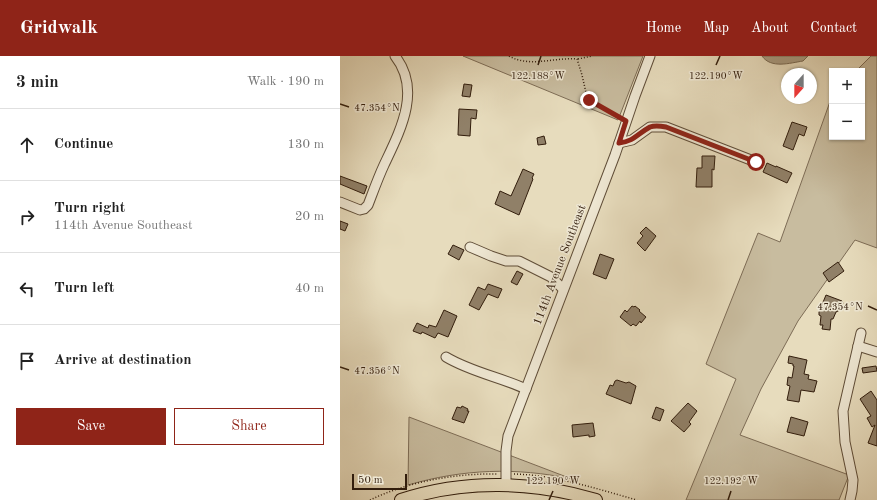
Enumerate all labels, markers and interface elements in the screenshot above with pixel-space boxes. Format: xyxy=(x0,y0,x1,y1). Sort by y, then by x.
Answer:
text: Gridwalk xyxy=(20,19,98,38)
text: Home xyxy=(646,21,681,35)
text: Map xyxy=(703,21,729,35)
text: About xyxy=(751,21,788,35)
text: Contact xyxy=(810,21,857,35)
north arrow xyxy=(781,68,817,104)
map controls xyxy=(829,68,865,140)
button: + xyxy=(829,68,865,104)
text: 122.188°W xyxy=(511,71,565,81)
text: 122.190°W xyxy=(689,71,743,81)
text: 3 min xyxy=(16,74,59,91)
text: Walk · 190 m xyxy=(247,75,324,88)
route end xyxy=(580,91,598,109)
text: 47.354°N xyxy=(354,103,400,113)
button: − xyxy=(829,104,865,140)
icon: ahead xyxy=(16,134,38,156)
text: Continue xyxy=(54,137,113,152)
text: 130 m xyxy=(287,138,324,151)
route start xyxy=(747,153,765,171)
text: Turn right xyxy=(54,201,125,216)
street label: 114th Avenue Southeast xyxy=(531,203,589,327)
icon: right xyxy=(16,206,38,228)
text: 20 m xyxy=(295,210,324,223)
text: 114th Avenue Southeast xyxy=(54,219,192,232)
icon: left xyxy=(16,278,38,300)
text: Turn left xyxy=(54,281,114,296)
text: 40 m xyxy=(295,282,324,295)
text: 47.354°N xyxy=(817,302,863,312)
icon: arrive xyxy=(16,350,38,372)
text: Arrive at destination xyxy=(54,353,192,368)
text: 47.356°N xyxy=(354,366,400,376)
button: Save xyxy=(16,408,166,445)
button: Share xyxy=(174,408,324,445)
scale bar xyxy=(352,472,407,491)
text: 50 m xyxy=(358,475,383,486)
text: 122.190°W xyxy=(526,476,580,486)
text: 122.192°W xyxy=(704,476,758,486)

